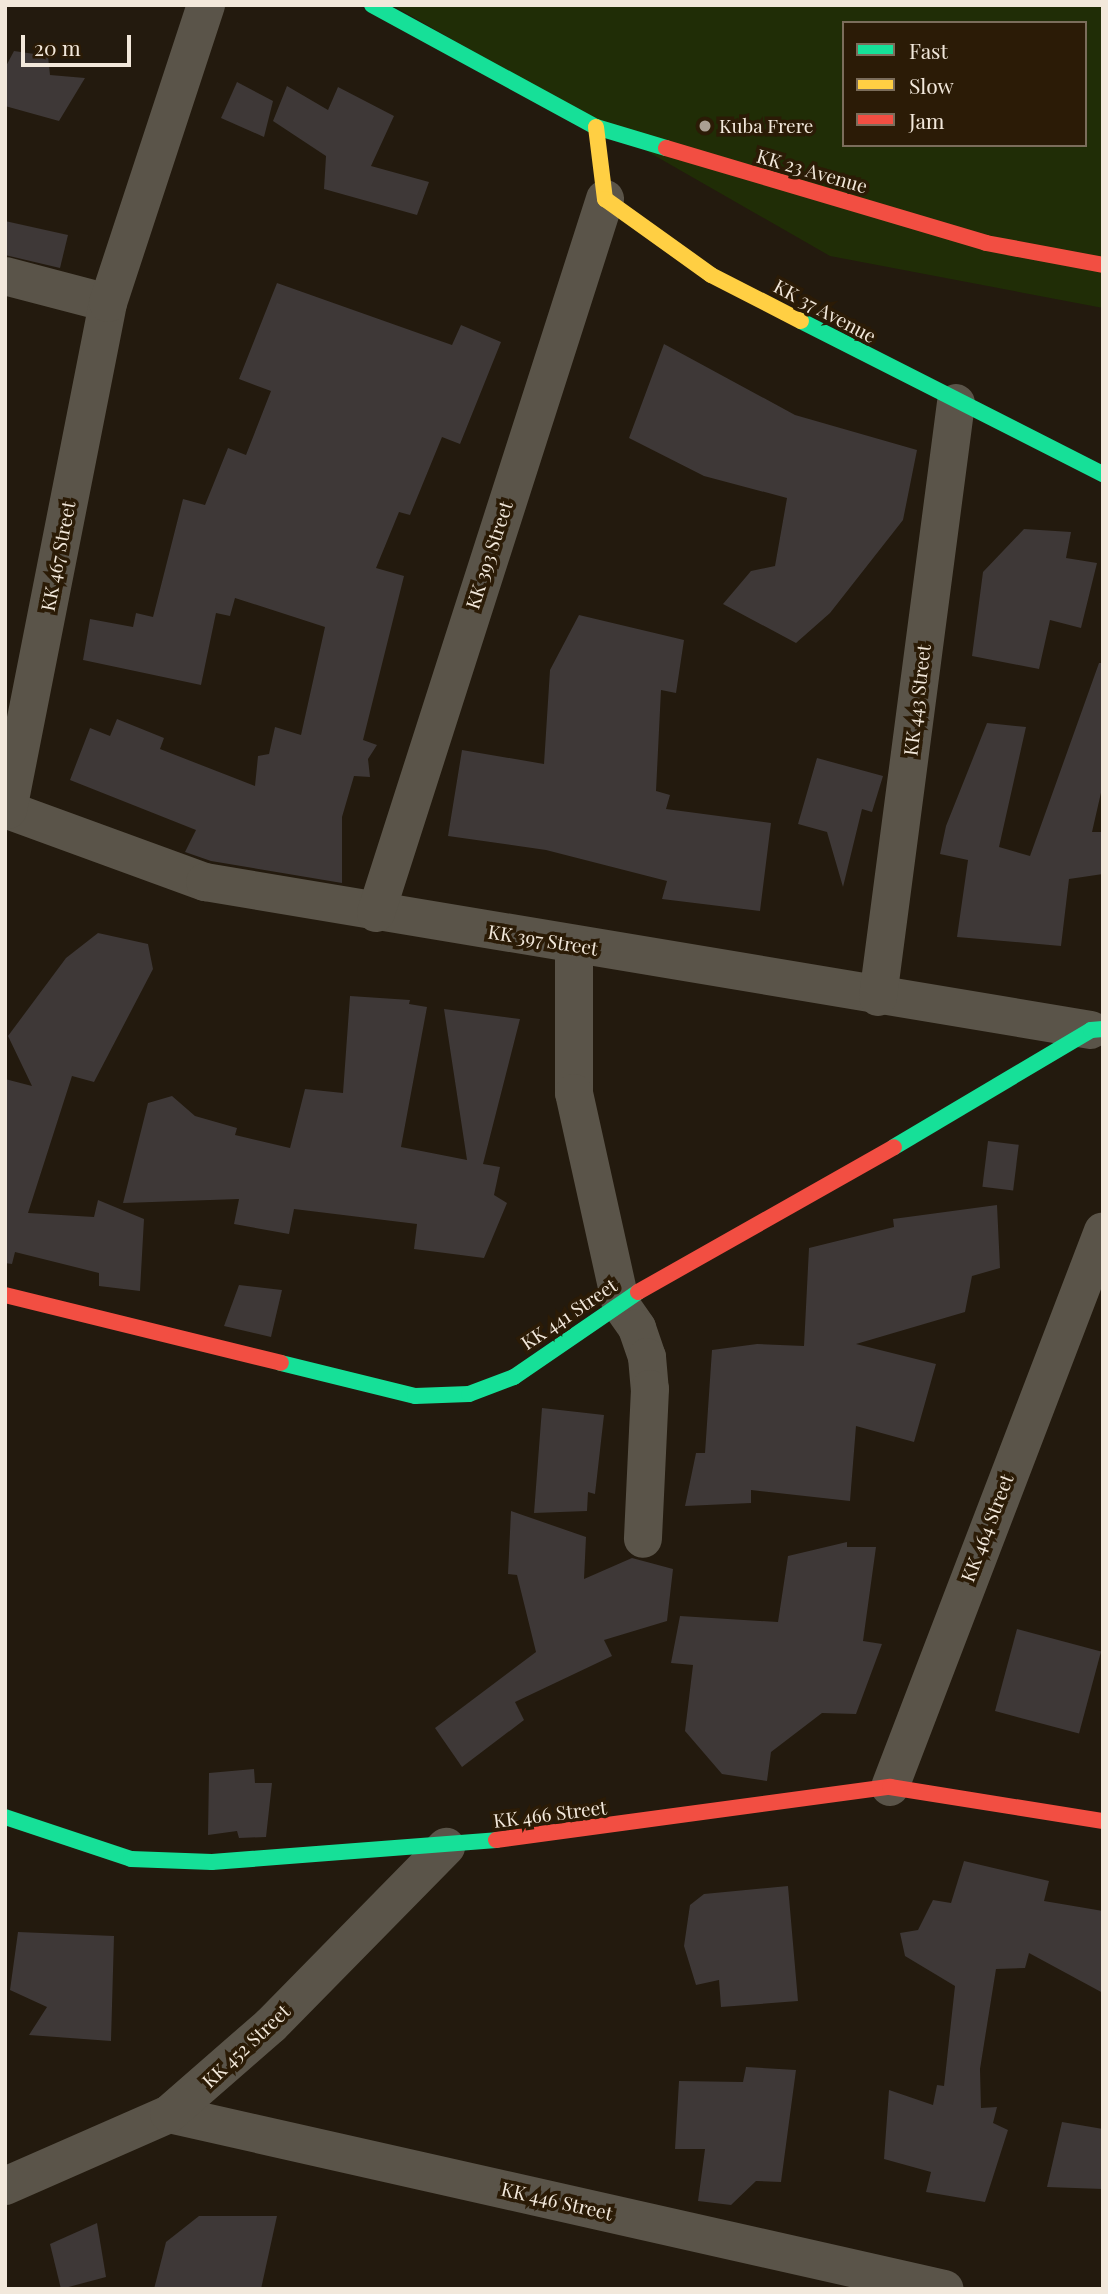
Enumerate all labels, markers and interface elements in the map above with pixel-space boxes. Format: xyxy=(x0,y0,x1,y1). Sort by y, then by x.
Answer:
scale bar xyxy=(24,21,135,65)
legend xyxy=(842,21,1087,147)
text: 20 m xyxy=(34,33,81,61)
text: Fast xyxy=(909,36,948,64)
text: Slow xyxy=(909,71,954,99)
text: Jam xyxy=(909,106,945,134)
place label: Kuba Frere xyxy=(719,115,814,137)
marker: Kuba Frere xyxy=(697,118,713,134)
street label: KK 23 Avenue xyxy=(754,144,870,198)
street label: KK 37 Avenue xyxy=(770,274,880,348)
street label: KK 393 Street xyxy=(461,498,517,612)
street label: KK 467 Street xyxy=(36,499,80,613)
street label: KK 443 Street xyxy=(899,643,935,757)
street label: KK 397 Street xyxy=(486,920,600,960)
street label: KK 441 Street xyxy=(517,1273,621,1355)
street label: KK 464 Street xyxy=(956,1471,1018,1585)
street label: KK 466 Street xyxy=(492,1796,608,1832)
street label: KK 452 Street xyxy=(197,2000,295,2092)
street label: KK 446 Street xyxy=(499,2177,615,2225)

